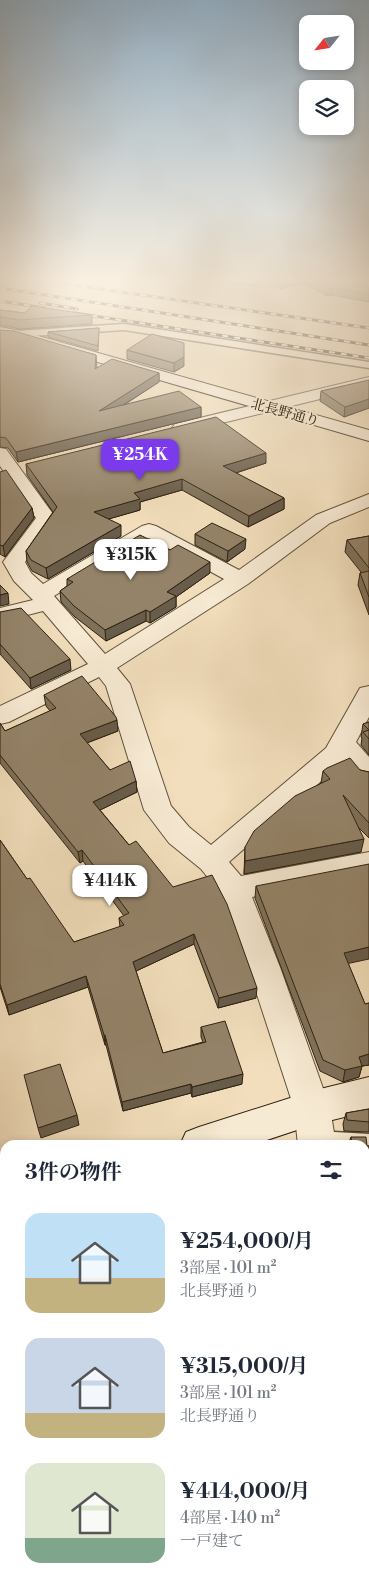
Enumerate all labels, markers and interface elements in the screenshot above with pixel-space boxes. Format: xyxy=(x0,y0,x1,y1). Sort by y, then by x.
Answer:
north arrow xyxy=(299,15,354,70)
map controls xyxy=(299,15,354,135)
button: layers xyxy=(299,80,354,135)
street label: 北長野通り xyxy=(249,395,321,431)
pin: ¥254K xyxy=(105,438,175,481)
text: ¥254K xyxy=(112,445,168,465)
pin: ¥315K xyxy=(96,538,166,581)
text: ¥315K xyxy=(105,545,157,565)
pin: ¥414K xyxy=(75,864,145,907)
text: ¥414K xyxy=(83,871,137,891)
icon: filters xyxy=(317,1156,345,1184)
text: 3件の物件 xyxy=(25,1160,122,1186)
text: ¥254,000/月 xyxy=(180,1229,314,1255)
icon: home xyxy=(65,1233,125,1293)
text: 3部屋 · 101 m² xyxy=(180,1258,276,1278)
text: 北長野通り xyxy=(180,1281,260,1301)
text: ¥315,000/月 xyxy=(180,1354,309,1380)
icon: home xyxy=(65,1358,125,1418)
text: 3部屋 · 101 m² xyxy=(180,1383,276,1403)
text: 北長野通り xyxy=(180,1406,260,1426)
text: ¥414,000/月 xyxy=(180,1479,310,1505)
icon: home xyxy=(65,1483,125,1543)
text: 4部屋 · 140 m² xyxy=(180,1508,280,1528)
text: 一戸建て xyxy=(180,1531,244,1551)

